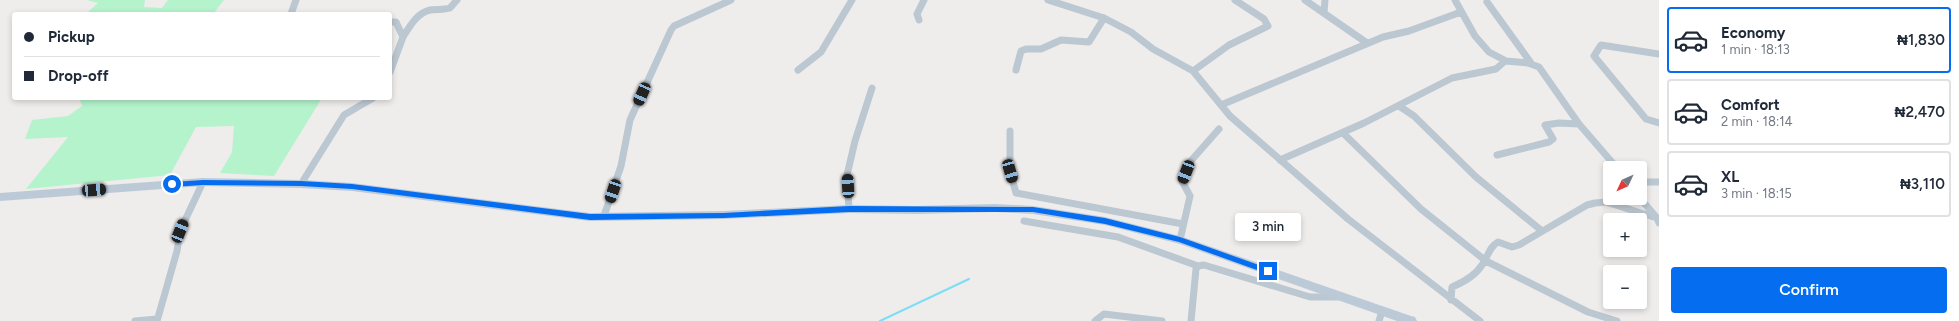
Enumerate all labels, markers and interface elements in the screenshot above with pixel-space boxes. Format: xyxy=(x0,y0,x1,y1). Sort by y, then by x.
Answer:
icon: car xyxy=(1673,22,1709,58)
text: Economy xyxy=(1721,24,1786,42)
text: Pickup xyxy=(48,28,95,46)
text: ₦1,830 xyxy=(1897,31,1945,49)
text: 1 min · 18:13 xyxy=(1721,42,1790,57)
text: Drop-off xyxy=(48,67,109,85)
car xyxy=(632,81,652,107)
icon: car xyxy=(1673,94,1709,130)
text: Comfort xyxy=(1721,96,1780,114)
text: ₦2,470 xyxy=(1895,103,1945,121)
text: 2 min · 18:14 xyxy=(1721,114,1793,129)
car xyxy=(1001,158,1019,184)
car xyxy=(1176,159,1196,185)
north arrow xyxy=(1603,161,1647,205)
map controls xyxy=(1603,161,1647,309)
icon: car xyxy=(1673,166,1709,202)
text: XL xyxy=(1721,168,1739,186)
car xyxy=(841,174,855,198)
route start xyxy=(163,175,181,193)
text: ₦3,110 xyxy=(1900,175,1945,193)
car xyxy=(604,178,622,204)
car xyxy=(82,183,106,197)
text: 3 min · 18:15 xyxy=(1721,186,1792,201)
callout: 3 min xyxy=(1235,213,1301,241)
button: + xyxy=(1603,213,1647,257)
car xyxy=(170,218,190,244)
text: 3 min xyxy=(1252,219,1284,234)
route end xyxy=(1259,262,1277,280)
button: − xyxy=(1603,265,1647,309)
button: Confirm xyxy=(1671,267,1947,313)

